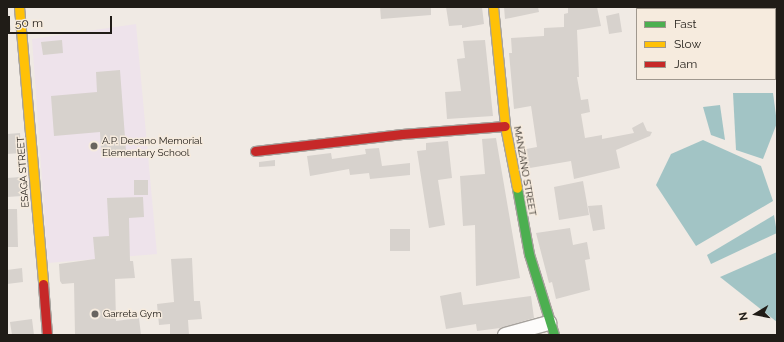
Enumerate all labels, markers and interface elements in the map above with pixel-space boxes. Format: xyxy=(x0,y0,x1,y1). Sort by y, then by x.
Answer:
scale bar xyxy=(10,8,114,34)
legend xyxy=(636,8,776,80)
text: 50 m xyxy=(15,16,43,30)
text: Fast xyxy=(674,17,697,31)
text: Slow xyxy=(674,37,701,51)
text: Jam xyxy=(674,57,697,71)
street label: MANZANO STREET xyxy=(511,125,539,217)
place label: A.P. Decano Memorial Elementary School xyxy=(102,134,202,158)
street label: ESAGA STREET xyxy=(15,136,31,208)
marker: A.P. Decano Memorial Elementary School xyxy=(89,141,99,151)
north arrow xyxy=(736,294,776,334)
place label: Garreta Gym xyxy=(103,308,161,320)
marker: Garreta Gym xyxy=(90,309,100,319)
text: N xyxy=(737,311,751,321)

